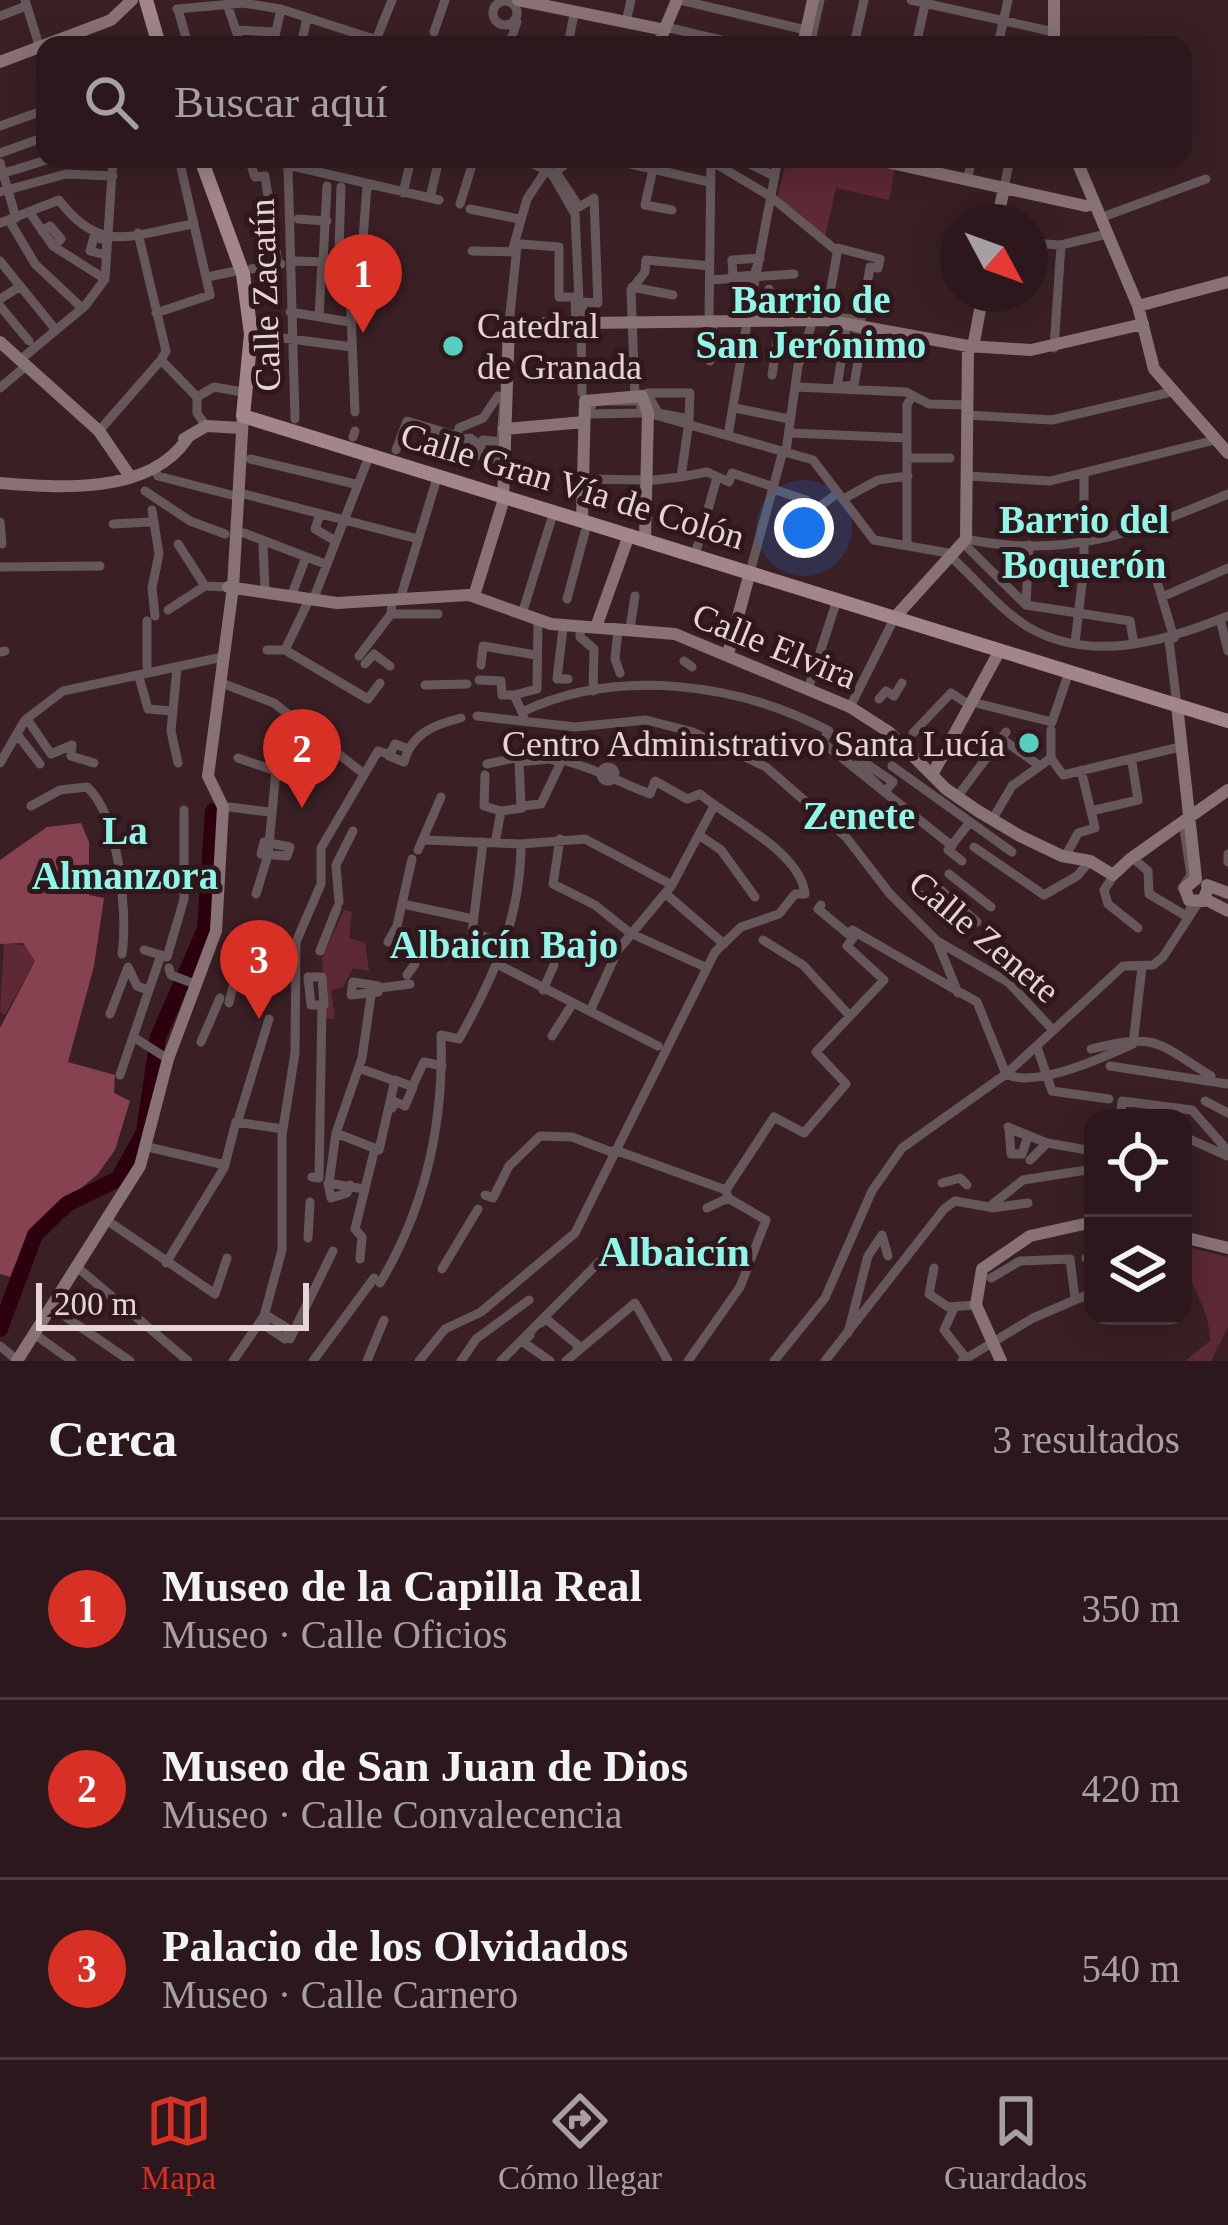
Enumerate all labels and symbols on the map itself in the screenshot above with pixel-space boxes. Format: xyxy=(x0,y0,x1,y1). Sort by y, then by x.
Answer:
street label: Calle Zacatín xyxy=(242,198,288,392)
north arrow xyxy=(940,204,1048,312)
pin: 1 xyxy=(324,234,402,333)
district label: Barrio de San Jerónimo xyxy=(696,278,926,366)
place label: Catedral de Granada xyxy=(477,306,642,387)
marker: Catedral de Granada xyxy=(440,333,466,359)
street label: Calle Gran Vía de Colón xyxy=(396,415,749,557)
your location xyxy=(774,498,834,558)
district label: Barrio del Boquerón xyxy=(999,498,1169,587)
street label: Calle Elvira xyxy=(687,595,862,697)
pin: 2 xyxy=(263,709,341,808)
place label: Centro Administrativo Santa Lucía xyxy=(502,724,1005,764)
marker: Centro Administrativo Santa Lucía xyxy=(1016,730,1042,756)
district label: Zenete xyxy=(803,794,915,837)
district label: La Almanzora xyxy=(32,809,218,897)
street label: Calle Zenete xyxy=(901,863,1067,1011)
pin: 3 xyxy=(220,920,298,1019)
district label: Albaicín Bajo xyxy=(390,923,618,967)
district label: Albaicín xyxy=(598,1229,750,1275)
scale bar xyxy=(36,1277,309,1330)

